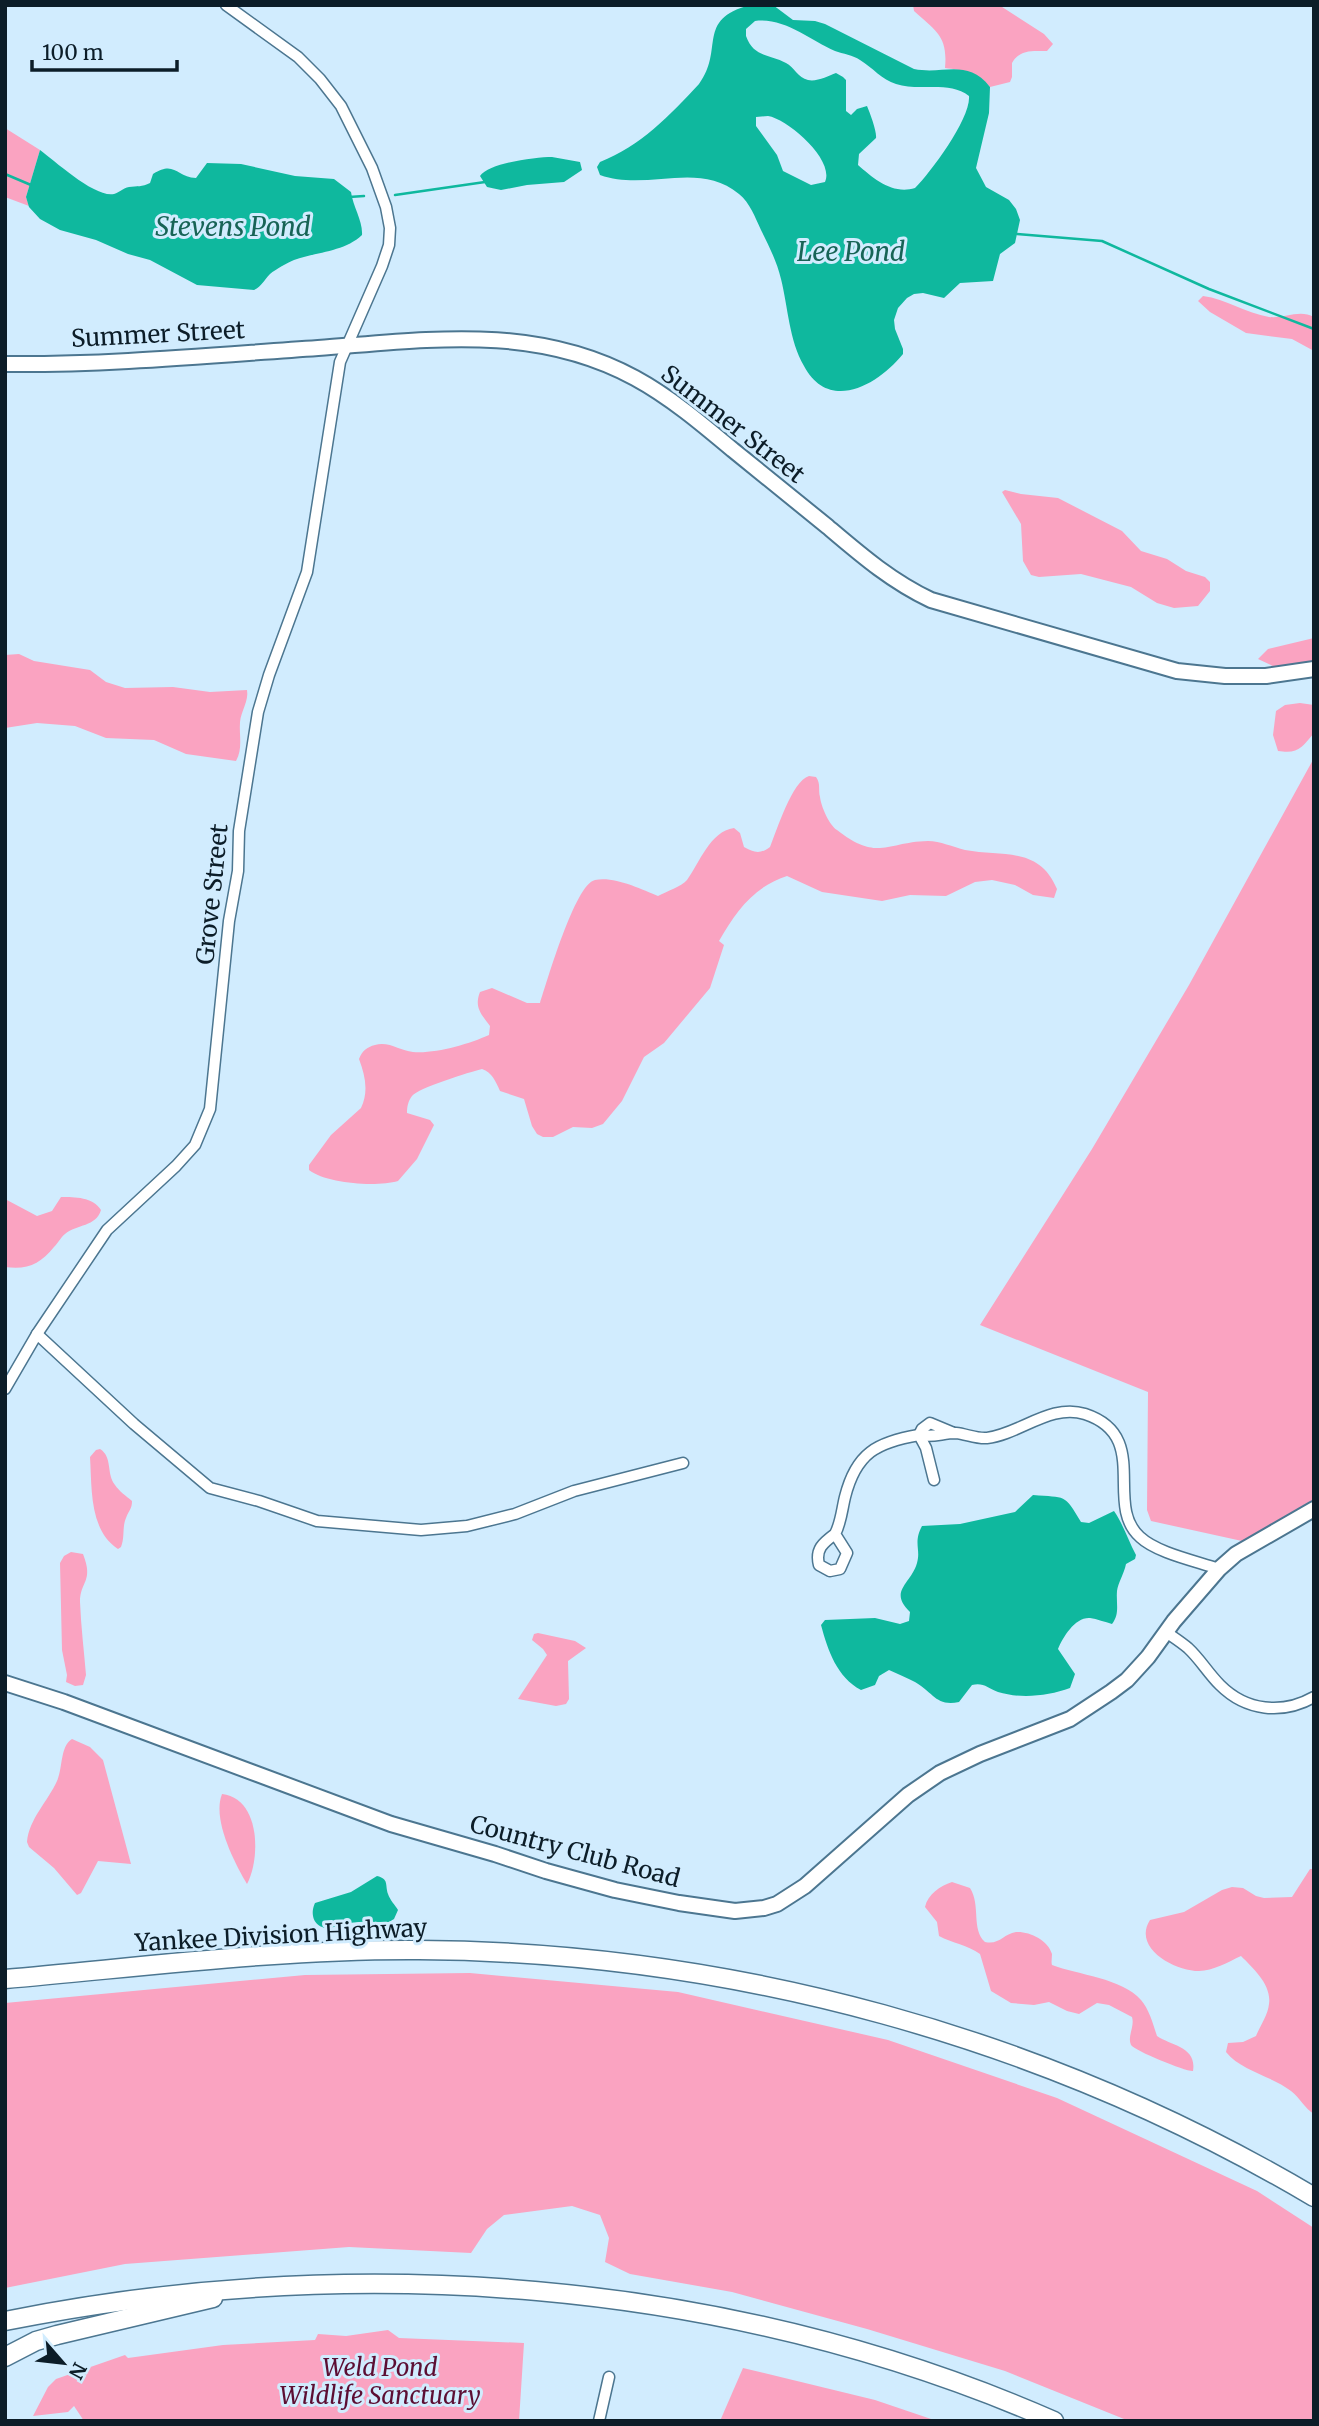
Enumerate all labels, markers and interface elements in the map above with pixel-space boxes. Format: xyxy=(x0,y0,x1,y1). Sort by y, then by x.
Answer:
scale bar xyxy=(32,28,177,72)
text: 100 m xyxy=(42,39,104,66)
water label: Stevens Pond xyxy=(155,210,311,243)
water label: Lee Pond xyxy=(797,235,905,268)
street label: Summer Street xyxy=(70,314,246,354)
street label: Summer Street xyxy=(655,358,812,490)
street label: Grove Street xyxy=(189,821,235,966)
street label: Country Club Road xyxy=(467,1808,683,1894)
street label: Yankee Division Highway xyxy=(133,1912,428,1958)
north arrow xyxy=(28,2328,98,2398)
park label: Weld Pond Wildlife Sanctuary xyxy=(279,2352,481,2411)
text: N xyxy=(64,2359,92,2383)

